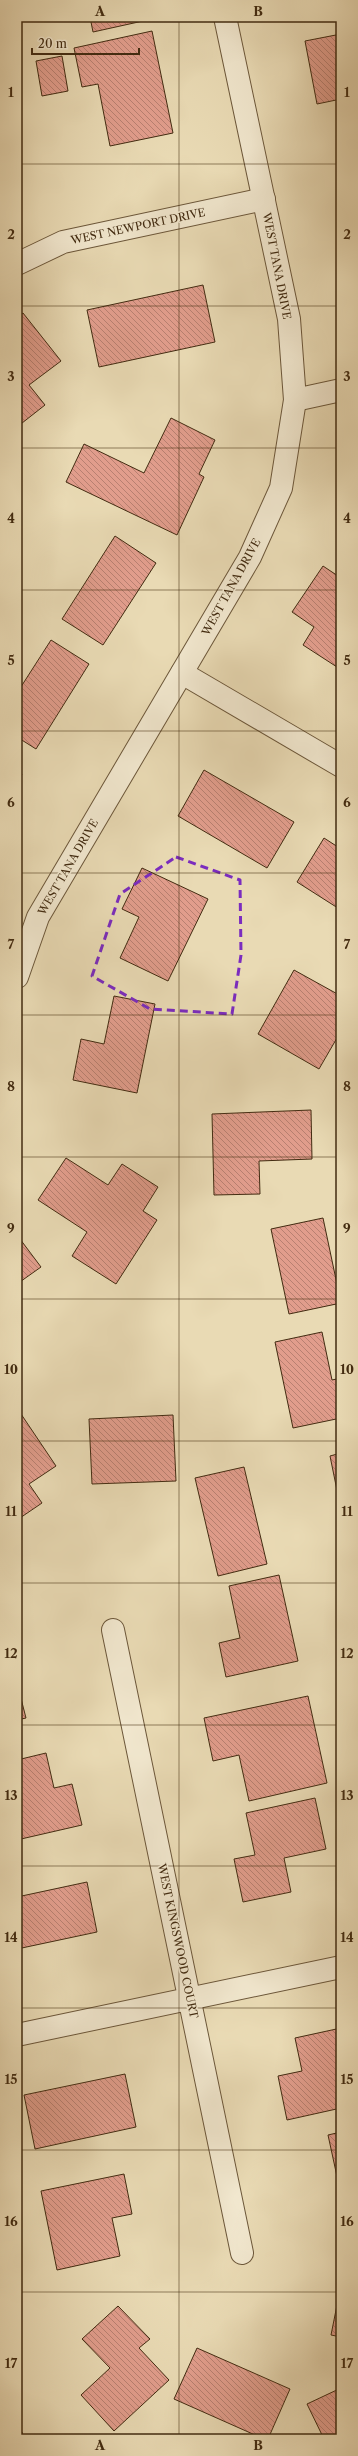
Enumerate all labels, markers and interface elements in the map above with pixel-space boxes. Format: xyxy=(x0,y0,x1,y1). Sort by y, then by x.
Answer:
text: A xyxy=(94,3,106,19)
text: B xyxy=(253,3,263,19)
scale bar xyxy=(32,30,139,56)
text: 20 m xyxy=(38,36,67,51)
text: 1 xyxy=(8,84,14,100)
text: 1 xyxy=(344,84,350,100)
street label: WEST NEWPORT DRIVE xyxy=(68,205,207,247)
street label: WEST TANA DRIVE xyxy=(260,210,294,321)
text: 2 xyxy=(7,226,15,242)
text: 2 xyxy=(343,226,351,242)
text: 3 xyxy=(7,368,15,384)
text: 3 xyxy=(343,368,351,384)
text: 4 xyxy=(7,510,15,526)
text: 4 xyxy=(343,510,351,526)
street label: WEST TANA DRIVE xyxy=(198,536,264,639)
text: 5 xyxy=(7,652,15,668)
text: 5 xyxy=(343,652,351,668)
text: 6 xyxy=(7,794,15,810)
text: 6 xyxy=(343,794,351,810)
street label: WEST TANA DRIVE xyxy=(34,816,101,918)
text: 7 xyxy=(8,936,15,952)
text: 7 xyxy=(344,936,351,952)
text: 8 xyxy=(7,1078,15,1094)
text: 8 xyxy=(343,1078,351,1094)
text: 9 xyxy=(7,1220,15,1236)
text: 9 xyxy=(343,1220,351,1236)
text: 10 xyxy=(4,1361,18,1377)
text: 10 xyxy=(340,1361,354,1377)
text: 11 xyxy=(5,1503,17,1519)
text: 11 xyxy=(341,1503,353,1519)
text: 12 xyxy=(4,1645,18,1661)
text: 12 xyxy=(340,1645,354,1661)
text: 13 xyxy=(4,1787,18,1803)
text: 13 xyxy=(340,1787,354,1803)
street label: WEST KINGSWOOD COURT xyxy=(155,1861,201,2020)
text: 14 xyxy=(4,1929,18,1945)
text: 14 xyxy=(340,1929,354,1945)
text: 15 xyxy=(4,2071,18,2087)
text: 15 xyxy=(340,2071,354,2087)
text: 16 xyxy=(4,2213,18,2229)
text: 16 xyxy=(340,2213,354,2229)
text: 17 xyxy=(5,2355,18,2371)
text: 17 xyxy=(341,2355,354,2371)
text: A xyxy=(94,2437,106,2453)
text: B xyxy=(253,2437,263,2453)

